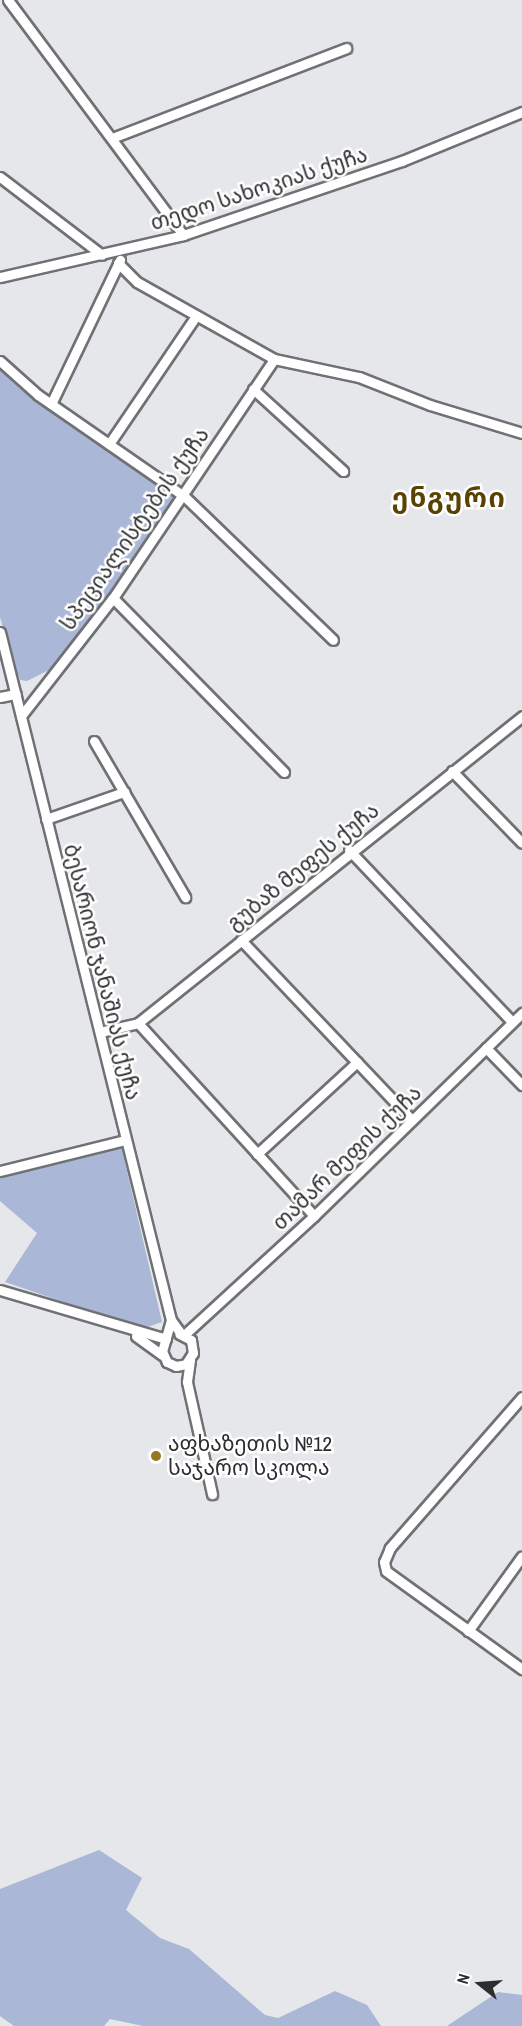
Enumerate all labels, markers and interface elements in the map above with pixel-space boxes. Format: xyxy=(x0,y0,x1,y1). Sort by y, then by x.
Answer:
street label: თედო სახოკიას ქუჩა xyxy=(147,142,371,236)
street label: სპეციალისტების ქუჩა xyxy=(55,423,215,635)
district label: ენგური xyxy=(392,482,506,514)
street label: გუბაზ მეფეს ქუჩა xyxy=(222,798,384,936)
street label: ბესარიონ ჯანაშიას ქუჩა xyxy=(58,842,146,1102)
street label: თამარ მეფის ქუჩა xyxy=(267,1080,427,1236)
place label: აფხაზეთის №12 საჯარო სკოლა xyxy=(168,1431,332,1481)
marker: აფხაზეთის №12 საჯარო სკოლა xyxy=(149,1449,163,1463)
north arrow xyxy=(450,1954,510,2014)
text: N xyxy=(451,1971,475,1986)

